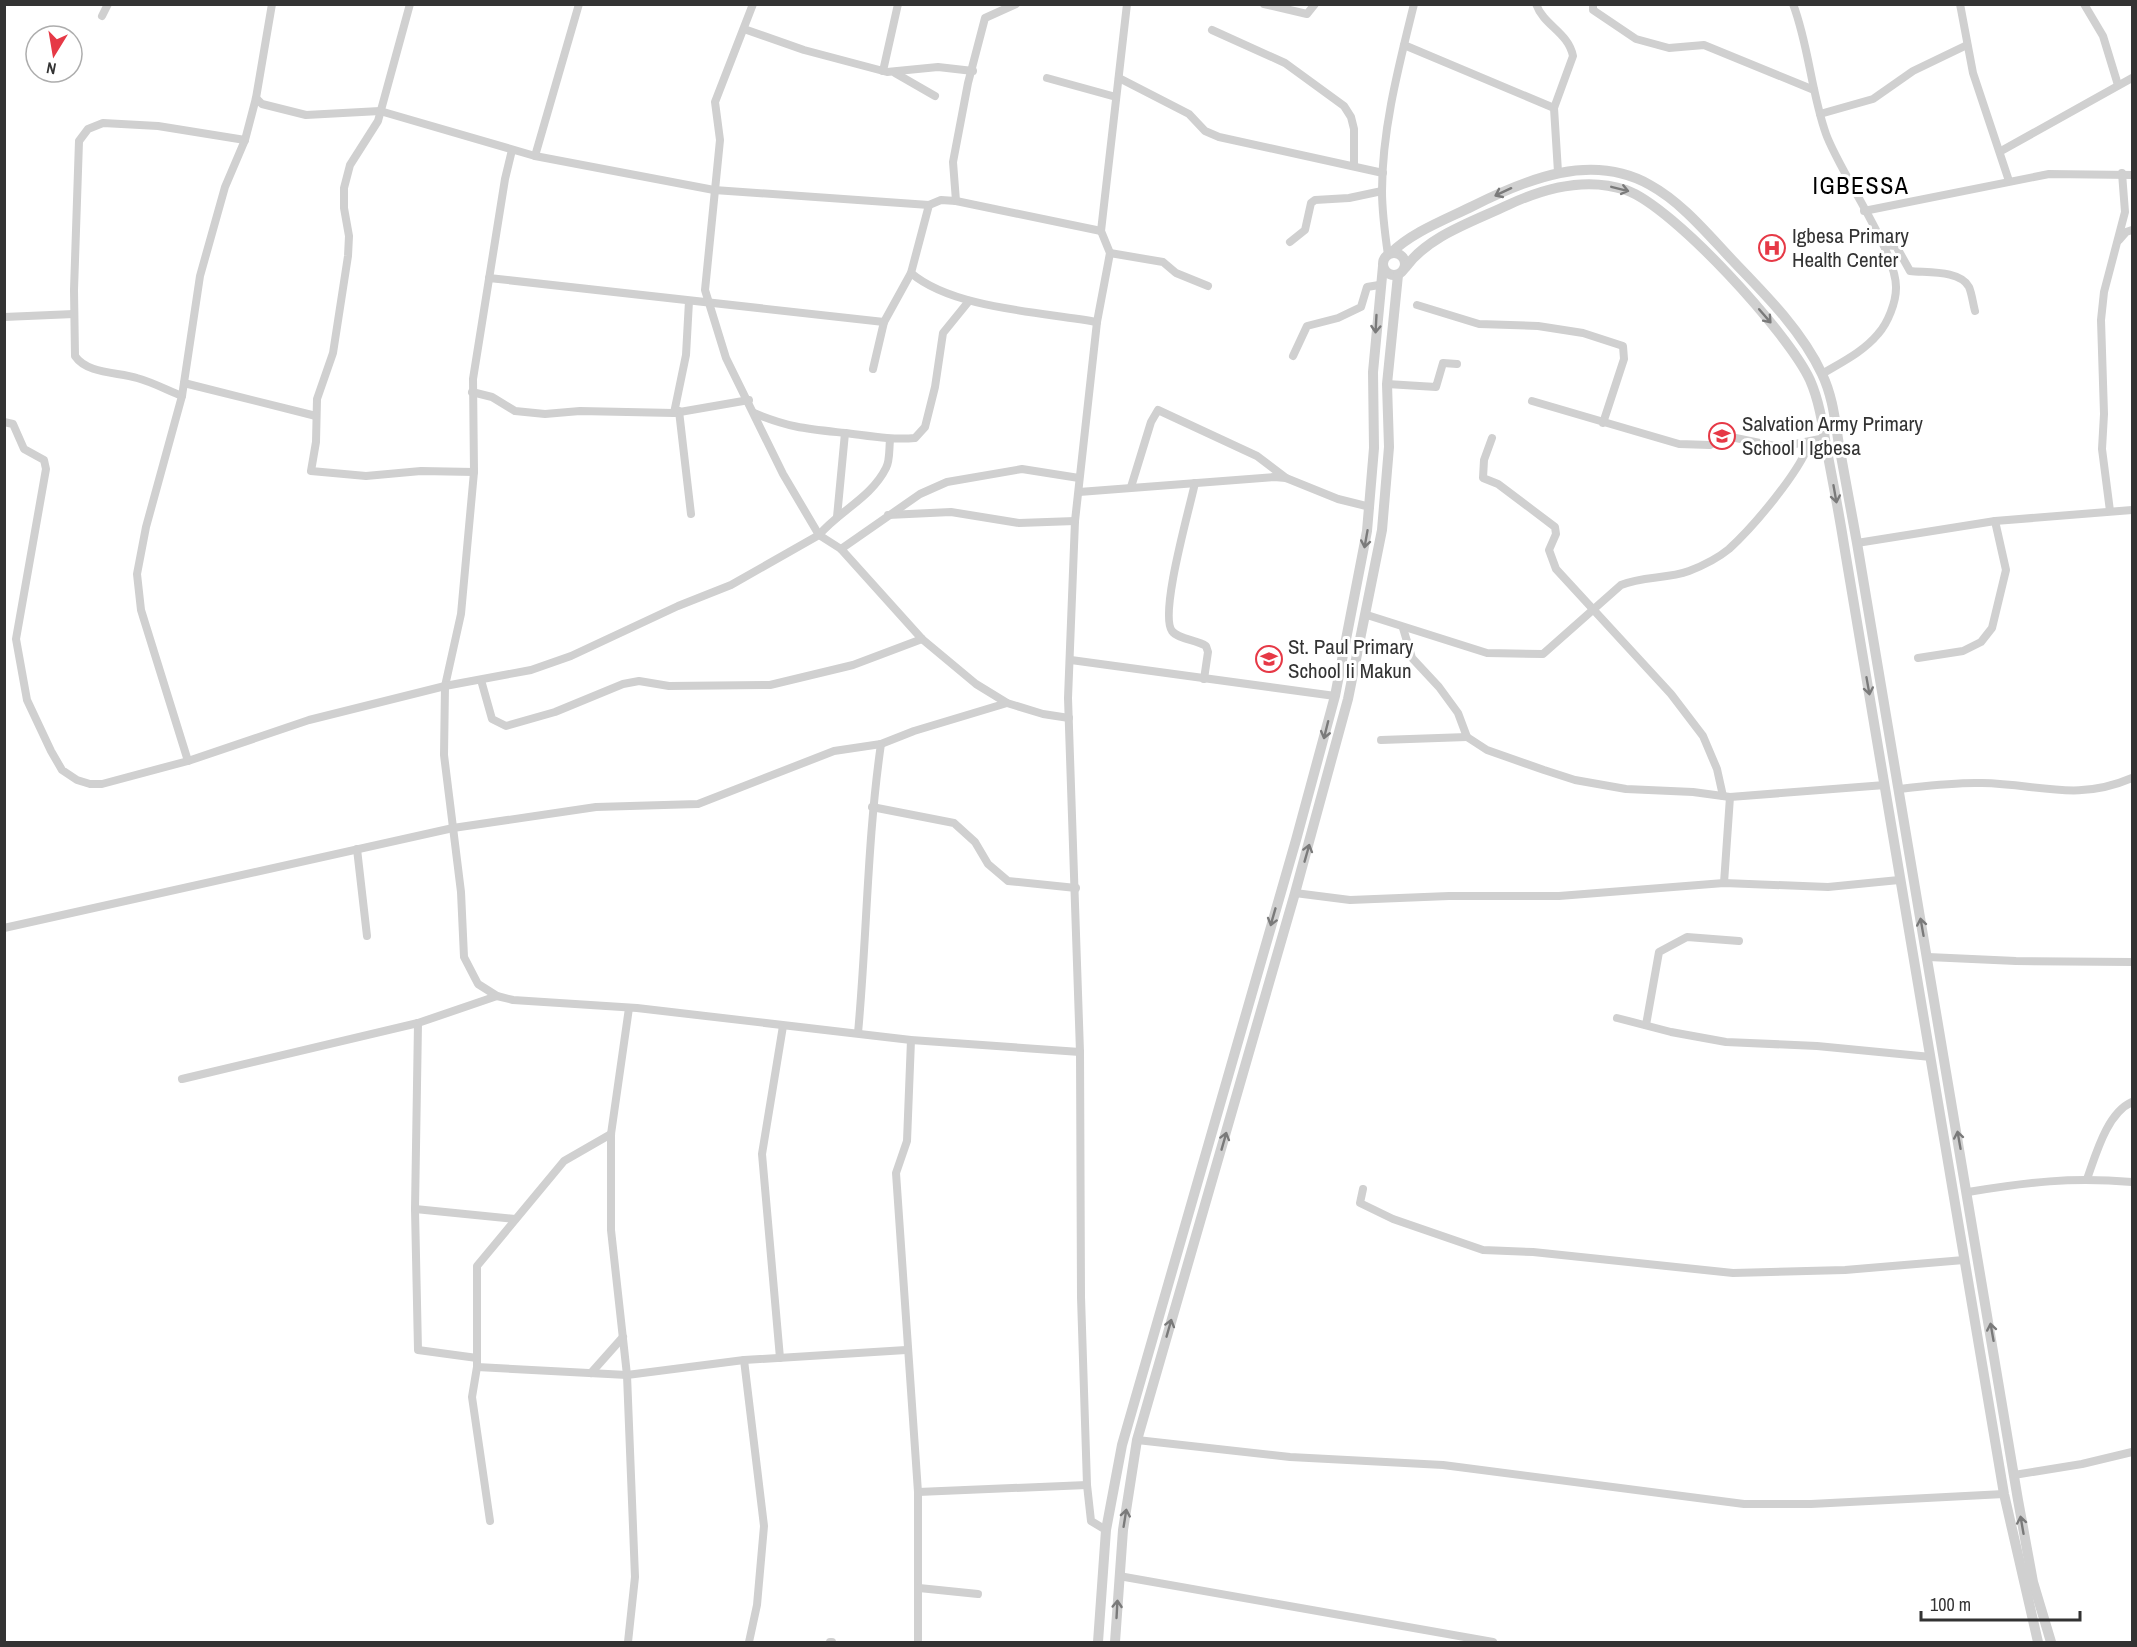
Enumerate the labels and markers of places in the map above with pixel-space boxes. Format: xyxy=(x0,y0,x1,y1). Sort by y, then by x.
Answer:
place label: Igbesa Primary Health Center xyxy=(1792,221,1909,274)
hospital icon: Igbesa Primary Health Center xyxy=(1757,233,1787,263)
place label: Salvation Army Primary School I Igbesa xyxy=(1742,409,1923,462)
school or university icon: Salvation Army Primary School I Igbesa xyxy=(1707,421,1737,451)
place label: St. Paul Primary School Ii Makun xyxy=(1288,632,1414,685)
school or university icon: St. Paul Primary School Ii Makun xyxy=(1254,644,1284,674)

